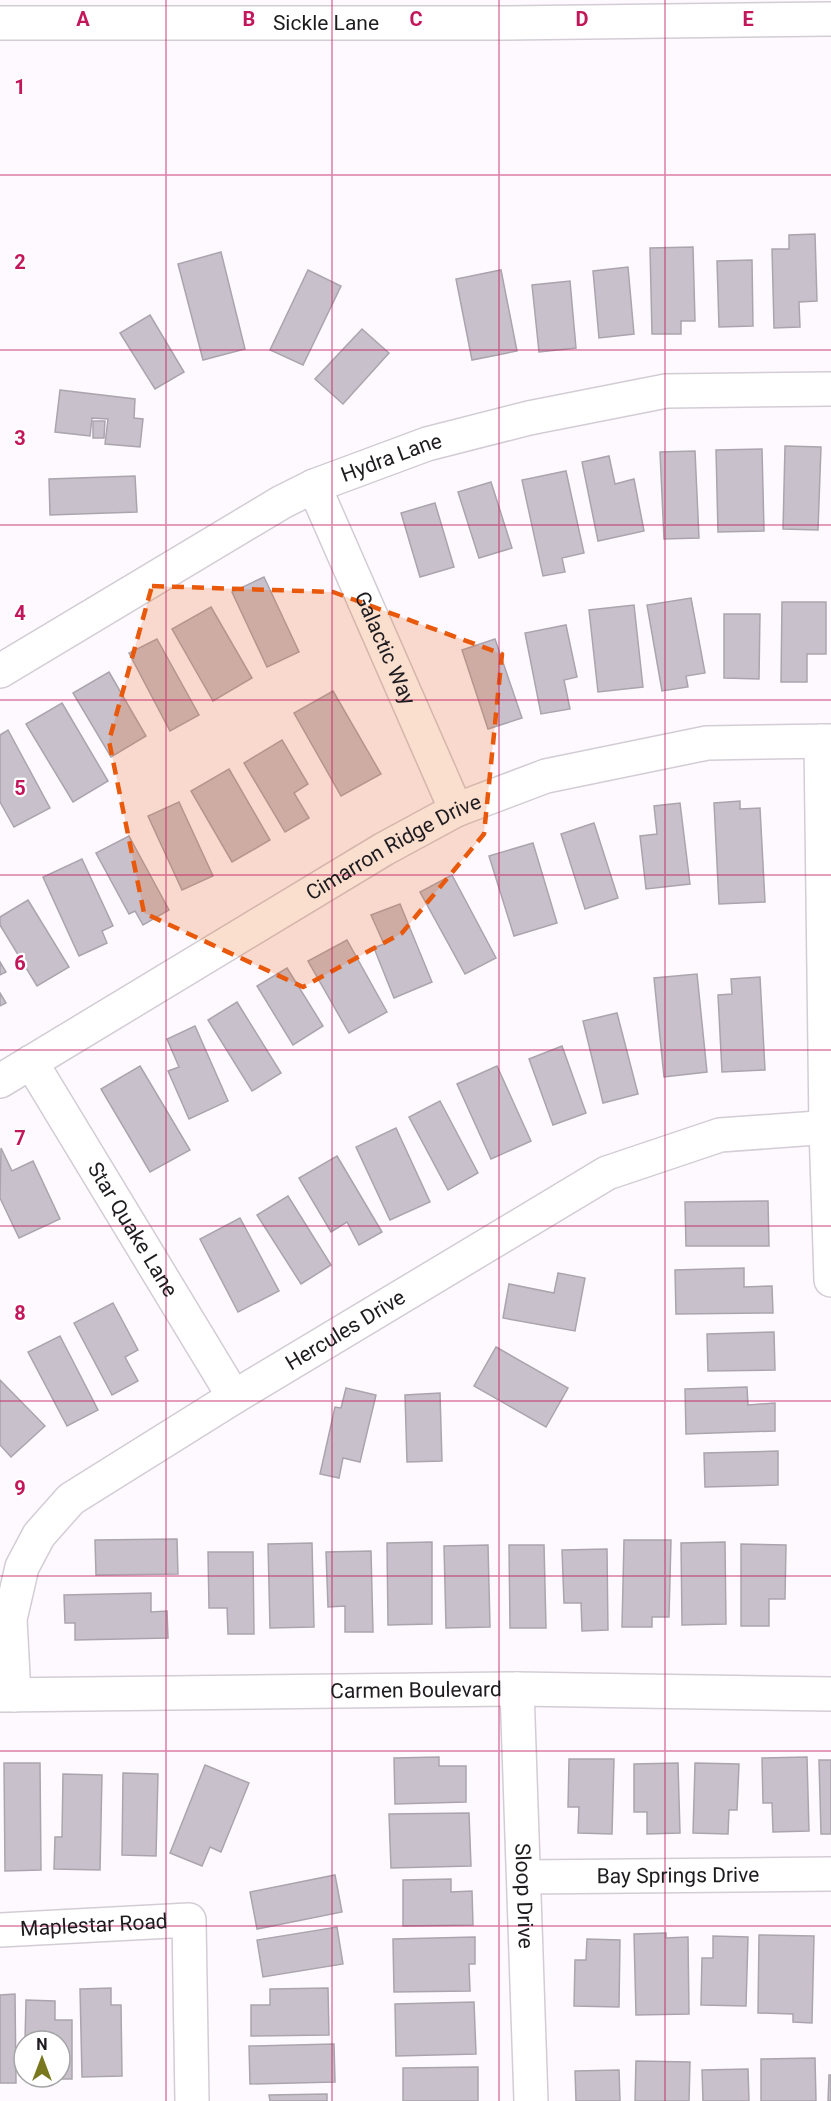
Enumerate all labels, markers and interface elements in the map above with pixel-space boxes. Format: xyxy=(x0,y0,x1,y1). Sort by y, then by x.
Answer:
text: A xyxy=(76,7,90,31)
text: B xyxy=(243,7,255,31)
text: C xyxy=(409,7,423,31)
text: D xyxy=(576,7,589,31)
text: E xyxy=(742,7,754,31)
street label: Sickle Lane xyxy=(273,11,379,35)
text: 1 xyxy=(14,75,26,99)
text: 2 xyxy=(14,250,26,274)
text: 3 xyxy=(14,426,26,450)
street label: Hydra Lane xyxy=(338,429,444,487)
street label: Galactic Way xyxy=(350,588,420,708)
text: 4 xyxy=(14,601,26,625)
text: 5 xyxy=(14,776,26,800)
street label: Cimarron Ridge Drive xyxy=(302,790,484,905)
text: 6 xyxy=(14,951,26,975)
text: 7 xyxy=(14,1126,26,1150)
street label: Star Quake Lane xyxy=(83,1158,182,1301)
street label: Hercules Drive xyxy=(281,1285,409,1375)
text: 8 xyxy=(14,1301,26,1325)
text: 9 xyxy=(14,1476,26,1500)
street label: Carmen Boulevard xyxy=(330,1677,502,1703)
street label: Sloop Drive xyxy=(510,1843,538,1949)
street label: Bay Springs Drive xyxy=(597,1863,759,1888)
street label: Maplestar Road xyxy=(20,1909,168,1941)
north arrow xyxy=(12,2029,72,2089)
text: N xyxy=(36,2035,48,2054)

